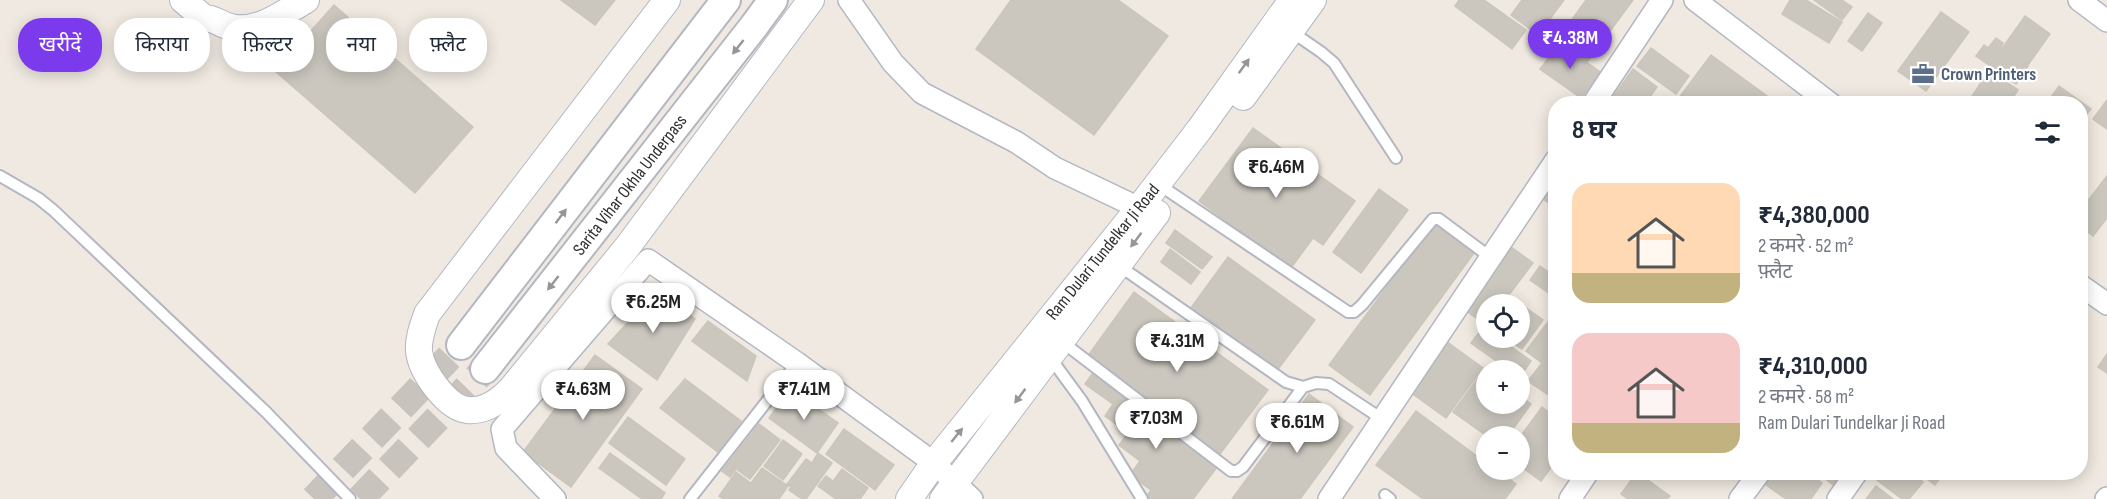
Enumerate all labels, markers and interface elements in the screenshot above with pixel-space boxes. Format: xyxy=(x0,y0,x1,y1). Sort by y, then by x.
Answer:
chip: खरीदें xyxy=(18,18,102,72)
chip: किराया xyxy=(114,18,210,72)
chip: फ़िल्टर xyxy=(222,18,314,72)
chip: नया xyxy=(326,18,397,72)
chip: फ़्लैट xyxy=(409,18,487,72)
pin: ₹4.38M xyxy=(1521,19,1619,70)
text: ₹4.38M xyxy=(1542,26,1598,50)
one-way arrow xyxy=(731,39,744,55)
one-way arrow xyxy=(1238,59,1250,74)
office icon: Crown Printers xyxy=(1910,61,1936,87)
place label: Crown Printers xyxy=(1941,64,2036,85)
street label: Sarita Vihar Okhla Underpass xyxy=(569,111,691,259)
text: 8 घर xyxy=(1572,115,1617,146)
icon: filters xyxy=(2031,116,2064,149)
pin: ₹6.46M xyxy=(1227,148,1325,199)
text: ₹6.46M xyxy=(1248,155,1304,179)
street label: Ram Dulari Tundelkar Ji Road xyxy=(1042,180,1164,324)
text: ₹4,380,000 xyxy=(1758,200,1870,231)
icon: home xyxy=(1620,207,1692,279)
one-way arrow xyxy=(555,208,567,224)
one-way arrow xyxy=(1131,232,1143,247)
text: 2 कमरे · 52 m² xyxy=(1758,234,1854,258)
text: फ़्लैट xyxy=(1758,260,1793,284)
one-way arrow xyxy=(546,275,559,291)
pin: ₹6.25M xyxy=(604,283,702,334)
text: ₹6.25M xyxy=(625,290,681,314)
map controls xyxy=(1476,294,1530,480)
button: locate xyxy=(1476,294,1530,348)
pin: ₹4.31M xyxy=(1128,322,1226,373)
text: ₹4.31M xyxy=(1150,329,1204,353)
text: ₹4,310,000 xyxy=(1758,351,1868,382)
icon: home xyxy=(1620,357,1692,429)
button: + xyxy=(1476,360,1530,414)
pin: ₹4.63M xyxy=(534,370,632,421)
pin: ₹7.41M xyxy=(755,370,853,421)
text: ₹4.63M xyxy=(555,377,611,401)
text: ₹7.41M xyxy=(778,377,830,401)
text: 2 कमरे · 58 m² xyxy=(1758,385,1854,409)
one-way arrow xyxy=(1013,388,1026,404)
pin: ₹7.03M xyxy=(1107,399,1205,450)
pin: ₹6.61M xyxy=(1248,403,1346,454)
text: ₹7.03M xyxy=(1129,406,1183,430)
text: ₹6.61M xyxy=(1270,410,1324,434)
text: Ram Dulari Tundelkar Ji Road xyxy=(1758,411,1945,435)
button: − xyxy=(1476,426,1530,480)
one-way arrow xyxy=(950,428,962,443)

